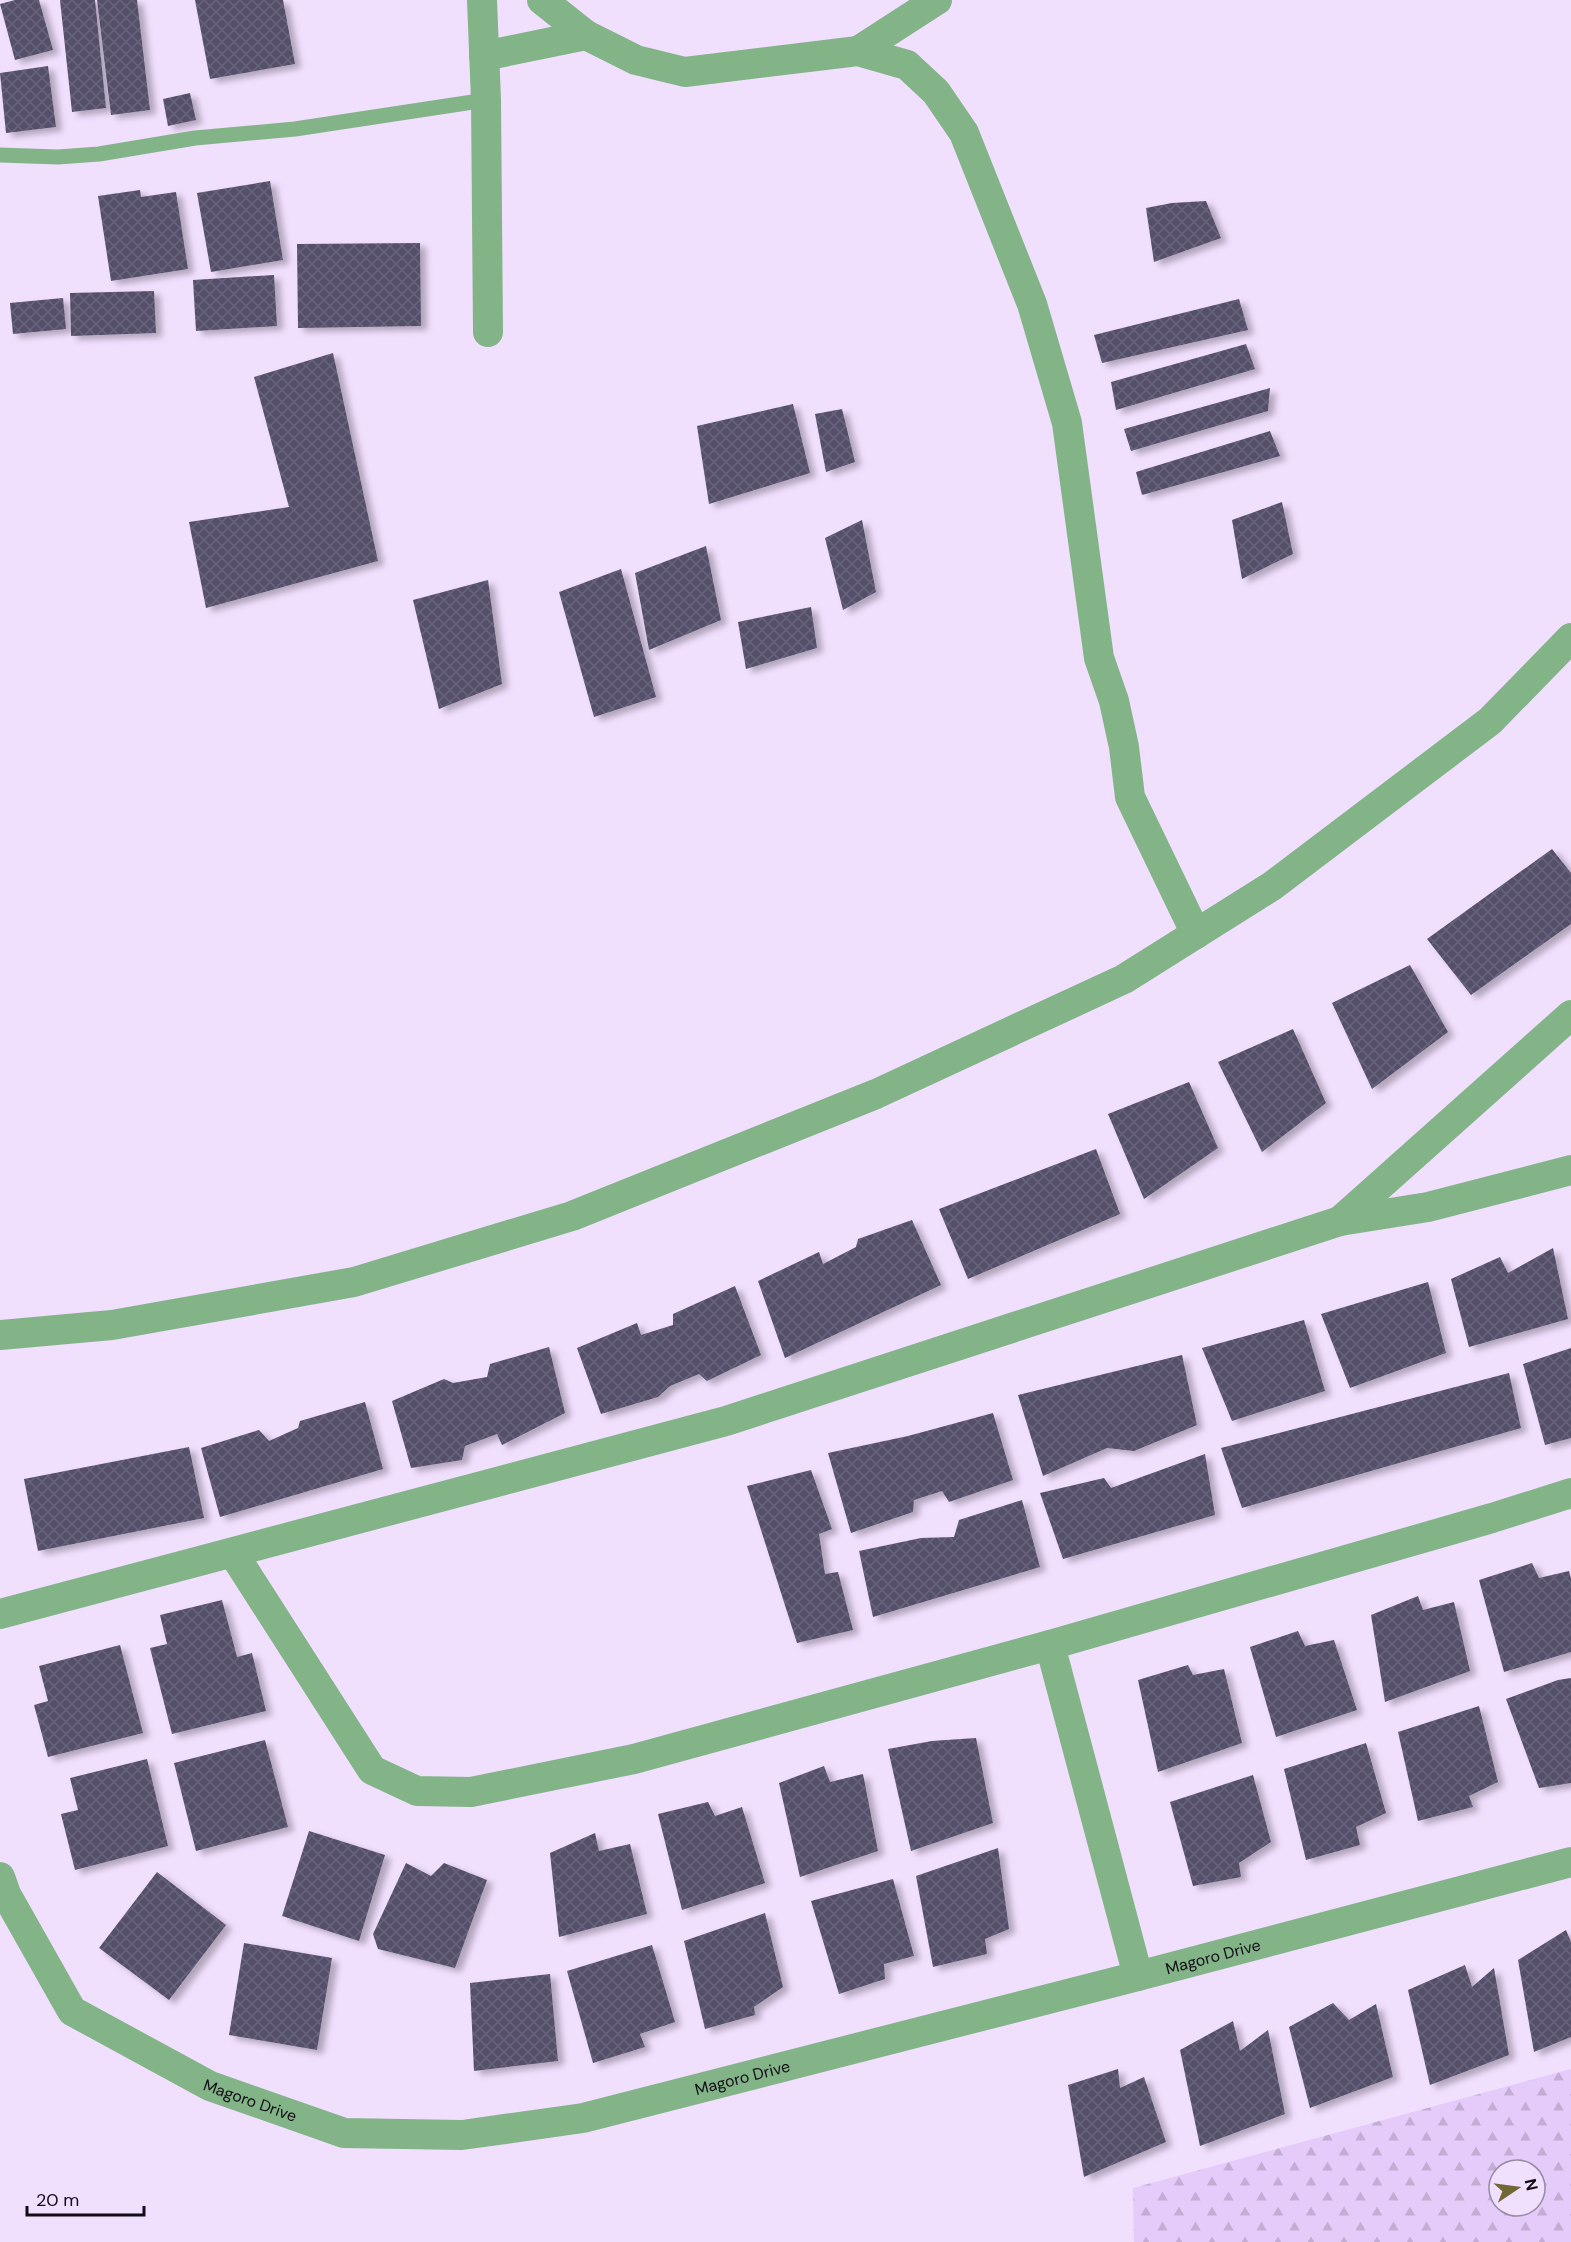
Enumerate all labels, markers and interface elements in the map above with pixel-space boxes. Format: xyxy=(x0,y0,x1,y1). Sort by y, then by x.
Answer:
street label: Magoro Drive xyxy=(1163,1934,1263,1979)
street label: Magoro Drive xyxy=(692,2055,792,2100)
street label: Magoro Drive xyxy=(200,2075,300,2127)
north arrow xyxy=(1487,2158,1547,2218)
text: N xyxy=(1520,2177,1543,2193)
scale bar xyxy=(27,2179,144,2217)
text: 20 m xyxy=(36,2188,79,2212)

